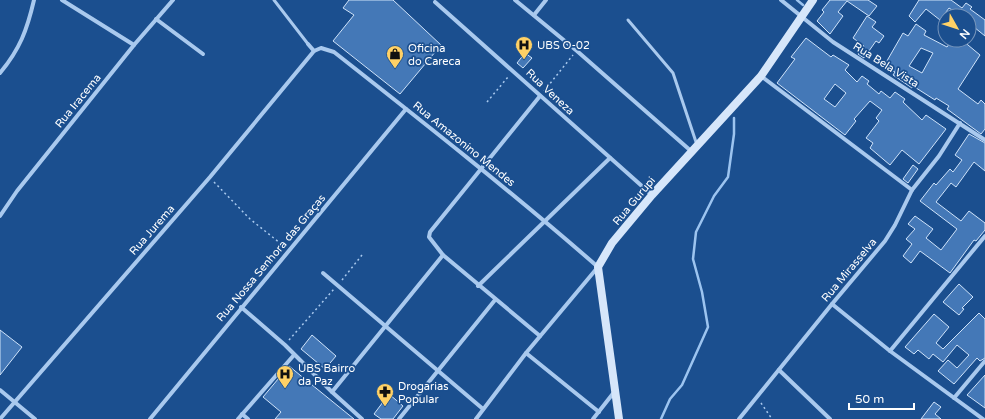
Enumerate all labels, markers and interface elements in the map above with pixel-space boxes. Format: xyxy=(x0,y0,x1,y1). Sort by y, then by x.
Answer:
north arrow xyxy=(937,8,977,48)
text: N xyxy=(957,26,972,42)
hospital icon: UBS O-02 xyxy=(514,35,534,60)
place label: UBS O-02 xyxy=(537,39,590,52)
street label: Rua Bela Vista xyxy=(851,40,921,90)
place label: Oficina do Careca xyxy=(408,42,461,68)
shop icon: Oficina do Careca xyxy=(385,44,405,69)
street label: Rua Veneza xyxy=(523,66,577,118)
street label: Rua Iracema xyxy=(52,72,104,130)
street label: Rua Amazonino Mendes xyxy=(410,99,518,189)
street label: Rua Gurupi xyxy=(610,174,658,228)
street label: Rua Nossa Senhora das Graças xyxy=(214,192,328,324)
street label: Rua Jurema xyxy=(127,202,177,258)
street label: Rua Mirasselva xyxy=(819,236,879,304)
place label: UBS Bairro da Paz xyxy=(298,362,355,388)
hospital icon: UBS Bairro da Paz xyxy=(275,364,295,389)
place label: Drogarias Popular xyxy=(398,380,448,406)
pharmacy icon: Drogarias Popular xyxy=(375,382,395,407)
scale bar xyxy=(849,385,914,411)
text: 50 m xyxy=(855,392,884,406)

